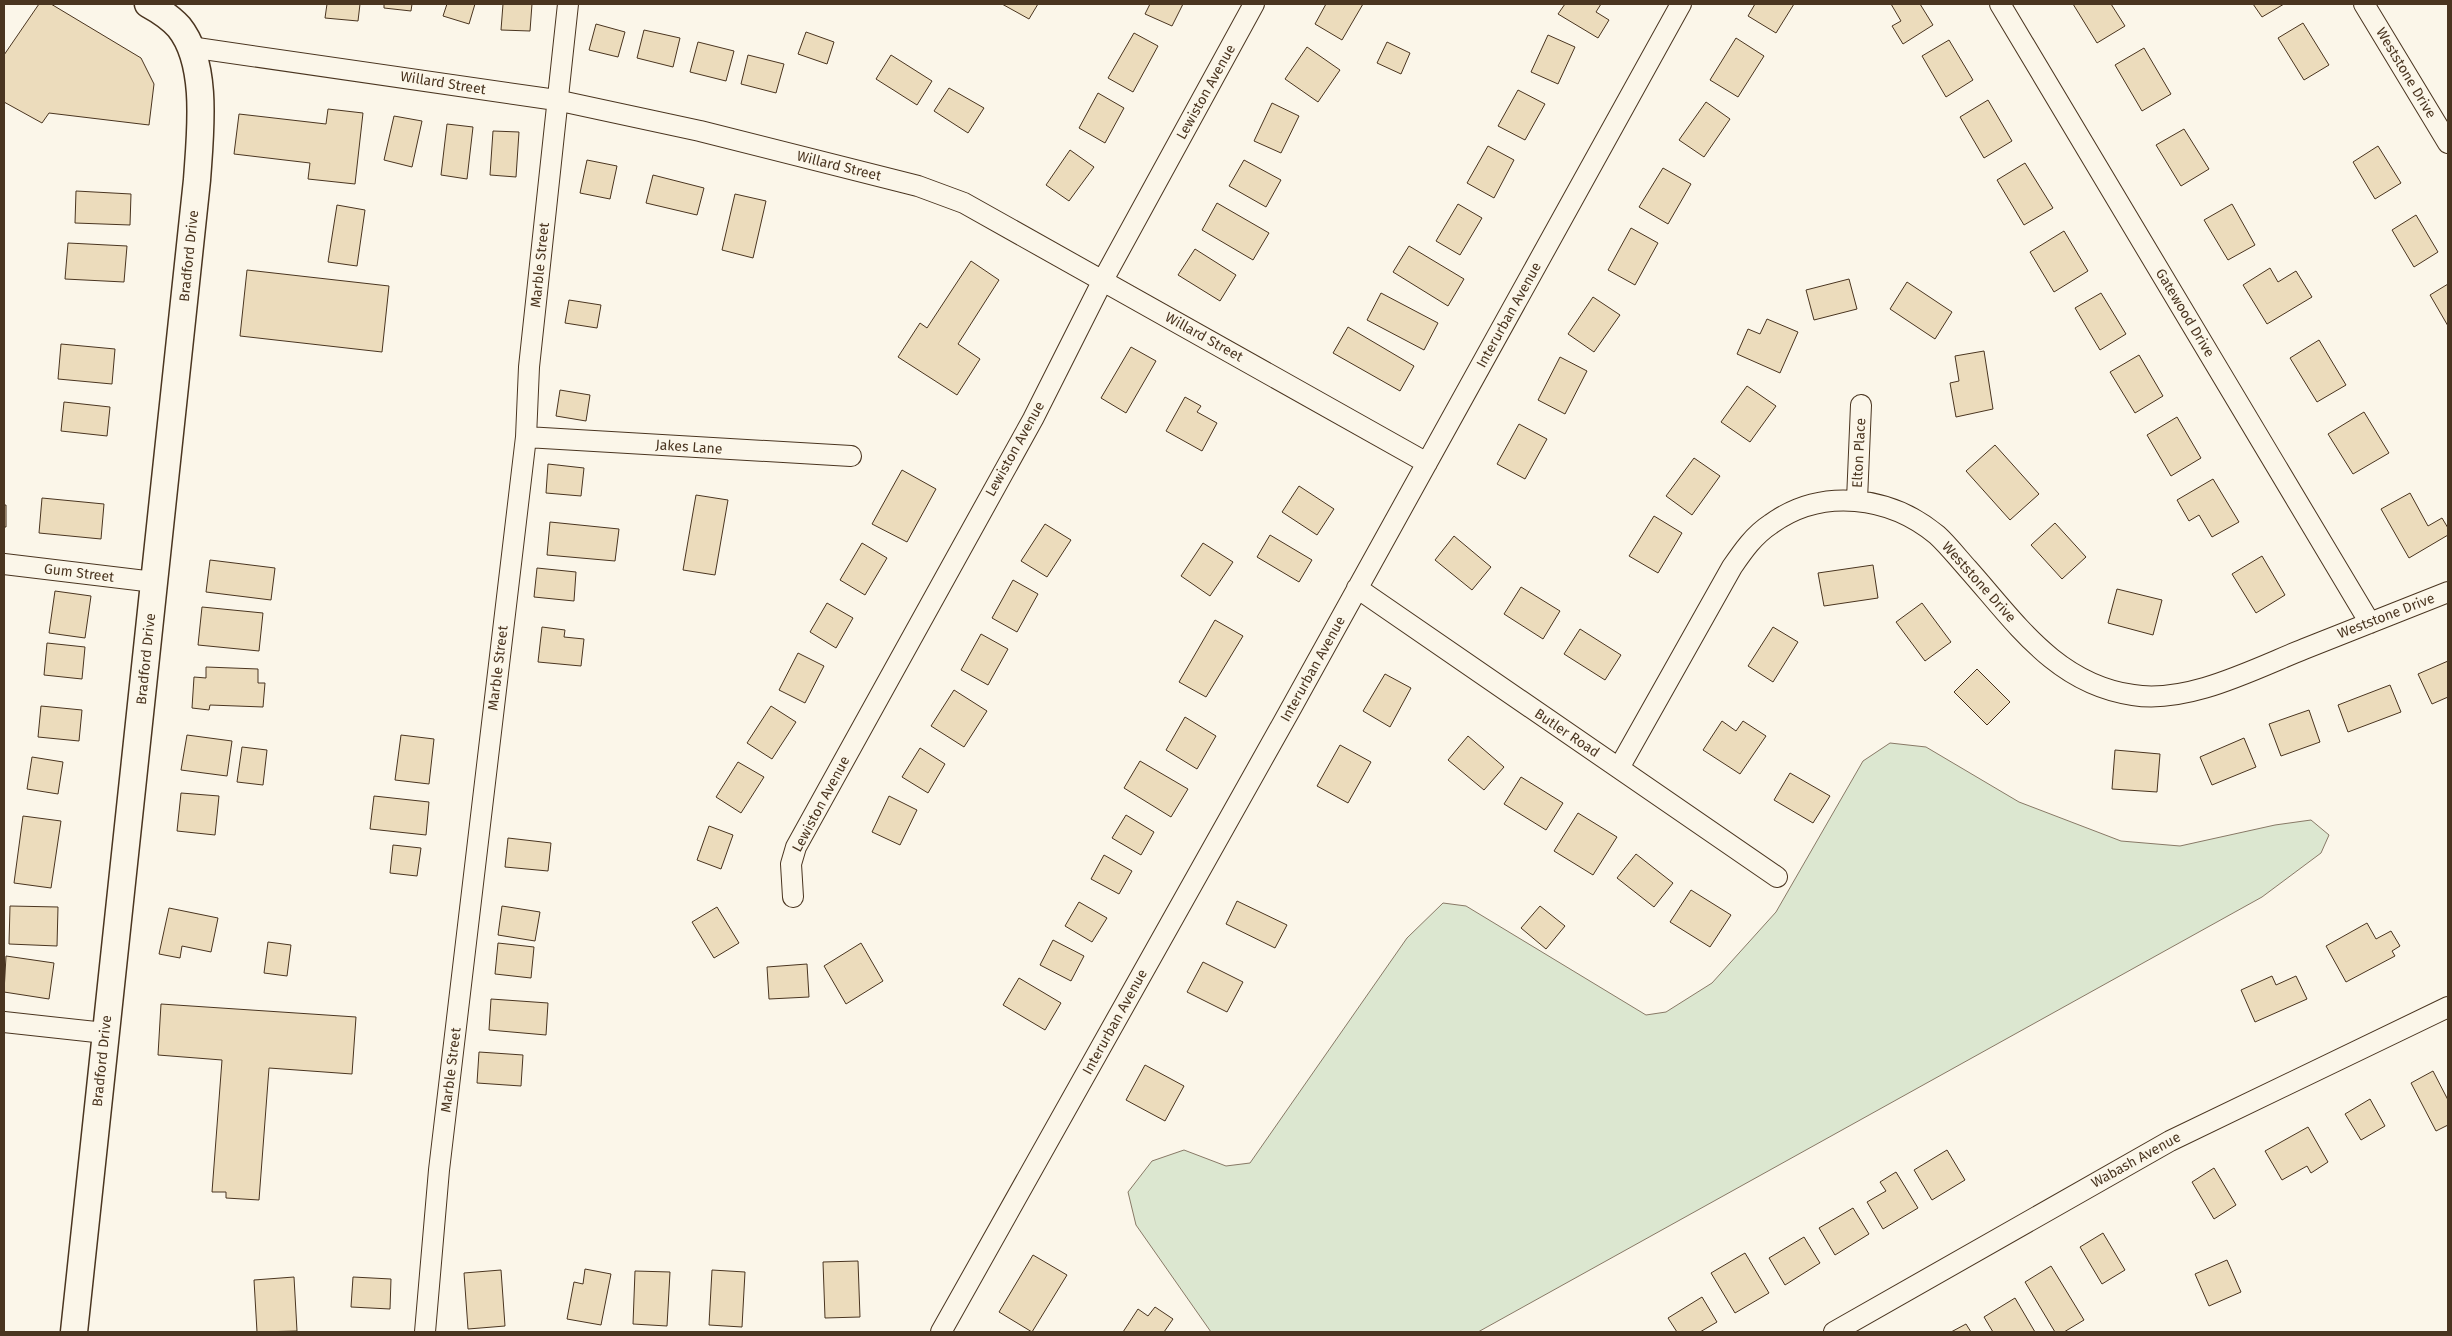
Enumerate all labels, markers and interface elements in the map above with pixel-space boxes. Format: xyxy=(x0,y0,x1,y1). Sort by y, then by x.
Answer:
street label: Weststone Drive xyxy=(2372,25,2440,121)
street label: Lewiston Avenue xyxy=(1173,41,1239,143)
street label: Willard Street xyxy=(399,68,488,98)
street label: Willard Street xyxy=(795,147,884,185)
street label: Bradford Drive xyxy=(176,209,202,303)
street label: Marble Street xyxy=(527,221,553,308)
street label: Interurban Avenue xyxy=(1473,259,1545,371)
street label: Gatewood Drive xyxy=(2152,266,2218,360)
street label: Willard Street xyxy=(1162,309,1247,366)
street label: Lewiston Avenue xyxy=(982,398,1048,500)
street label: Elton Place xyxy=(1849,418,1869,488)
street label: Jakes Lane xyxy=(655,436,723,458)
street label: Weststone Drive xyxy=(1938,538,2020,626)
street label: Gum Street xyxy=(43,560,116,586)
street label: Weststone Drive xyxy=(2335,590,2437,642)
street label: Bradford Drive xyxy=(133,612,159,706)
street label: Interurban Avenue xyxy=(1277,613,1349,725)
street label: Marble Street xyxy=(484,624,512,712)
street label: Butler Road xyxy=(1531,705,1603,761)
street label: Lewiston Avenue xyxy=(789,753,853,855)
street label: Interurban Avenue xyxy=(1079,966,1151,1078)
street label: Bradford Drive xyxy=(89,1014,115,1108)
street label: Marble Street xyxy=(437,1026,465,1114)
street label: Wabash Avenue xyxy=(2088,1128,2184,1192)

